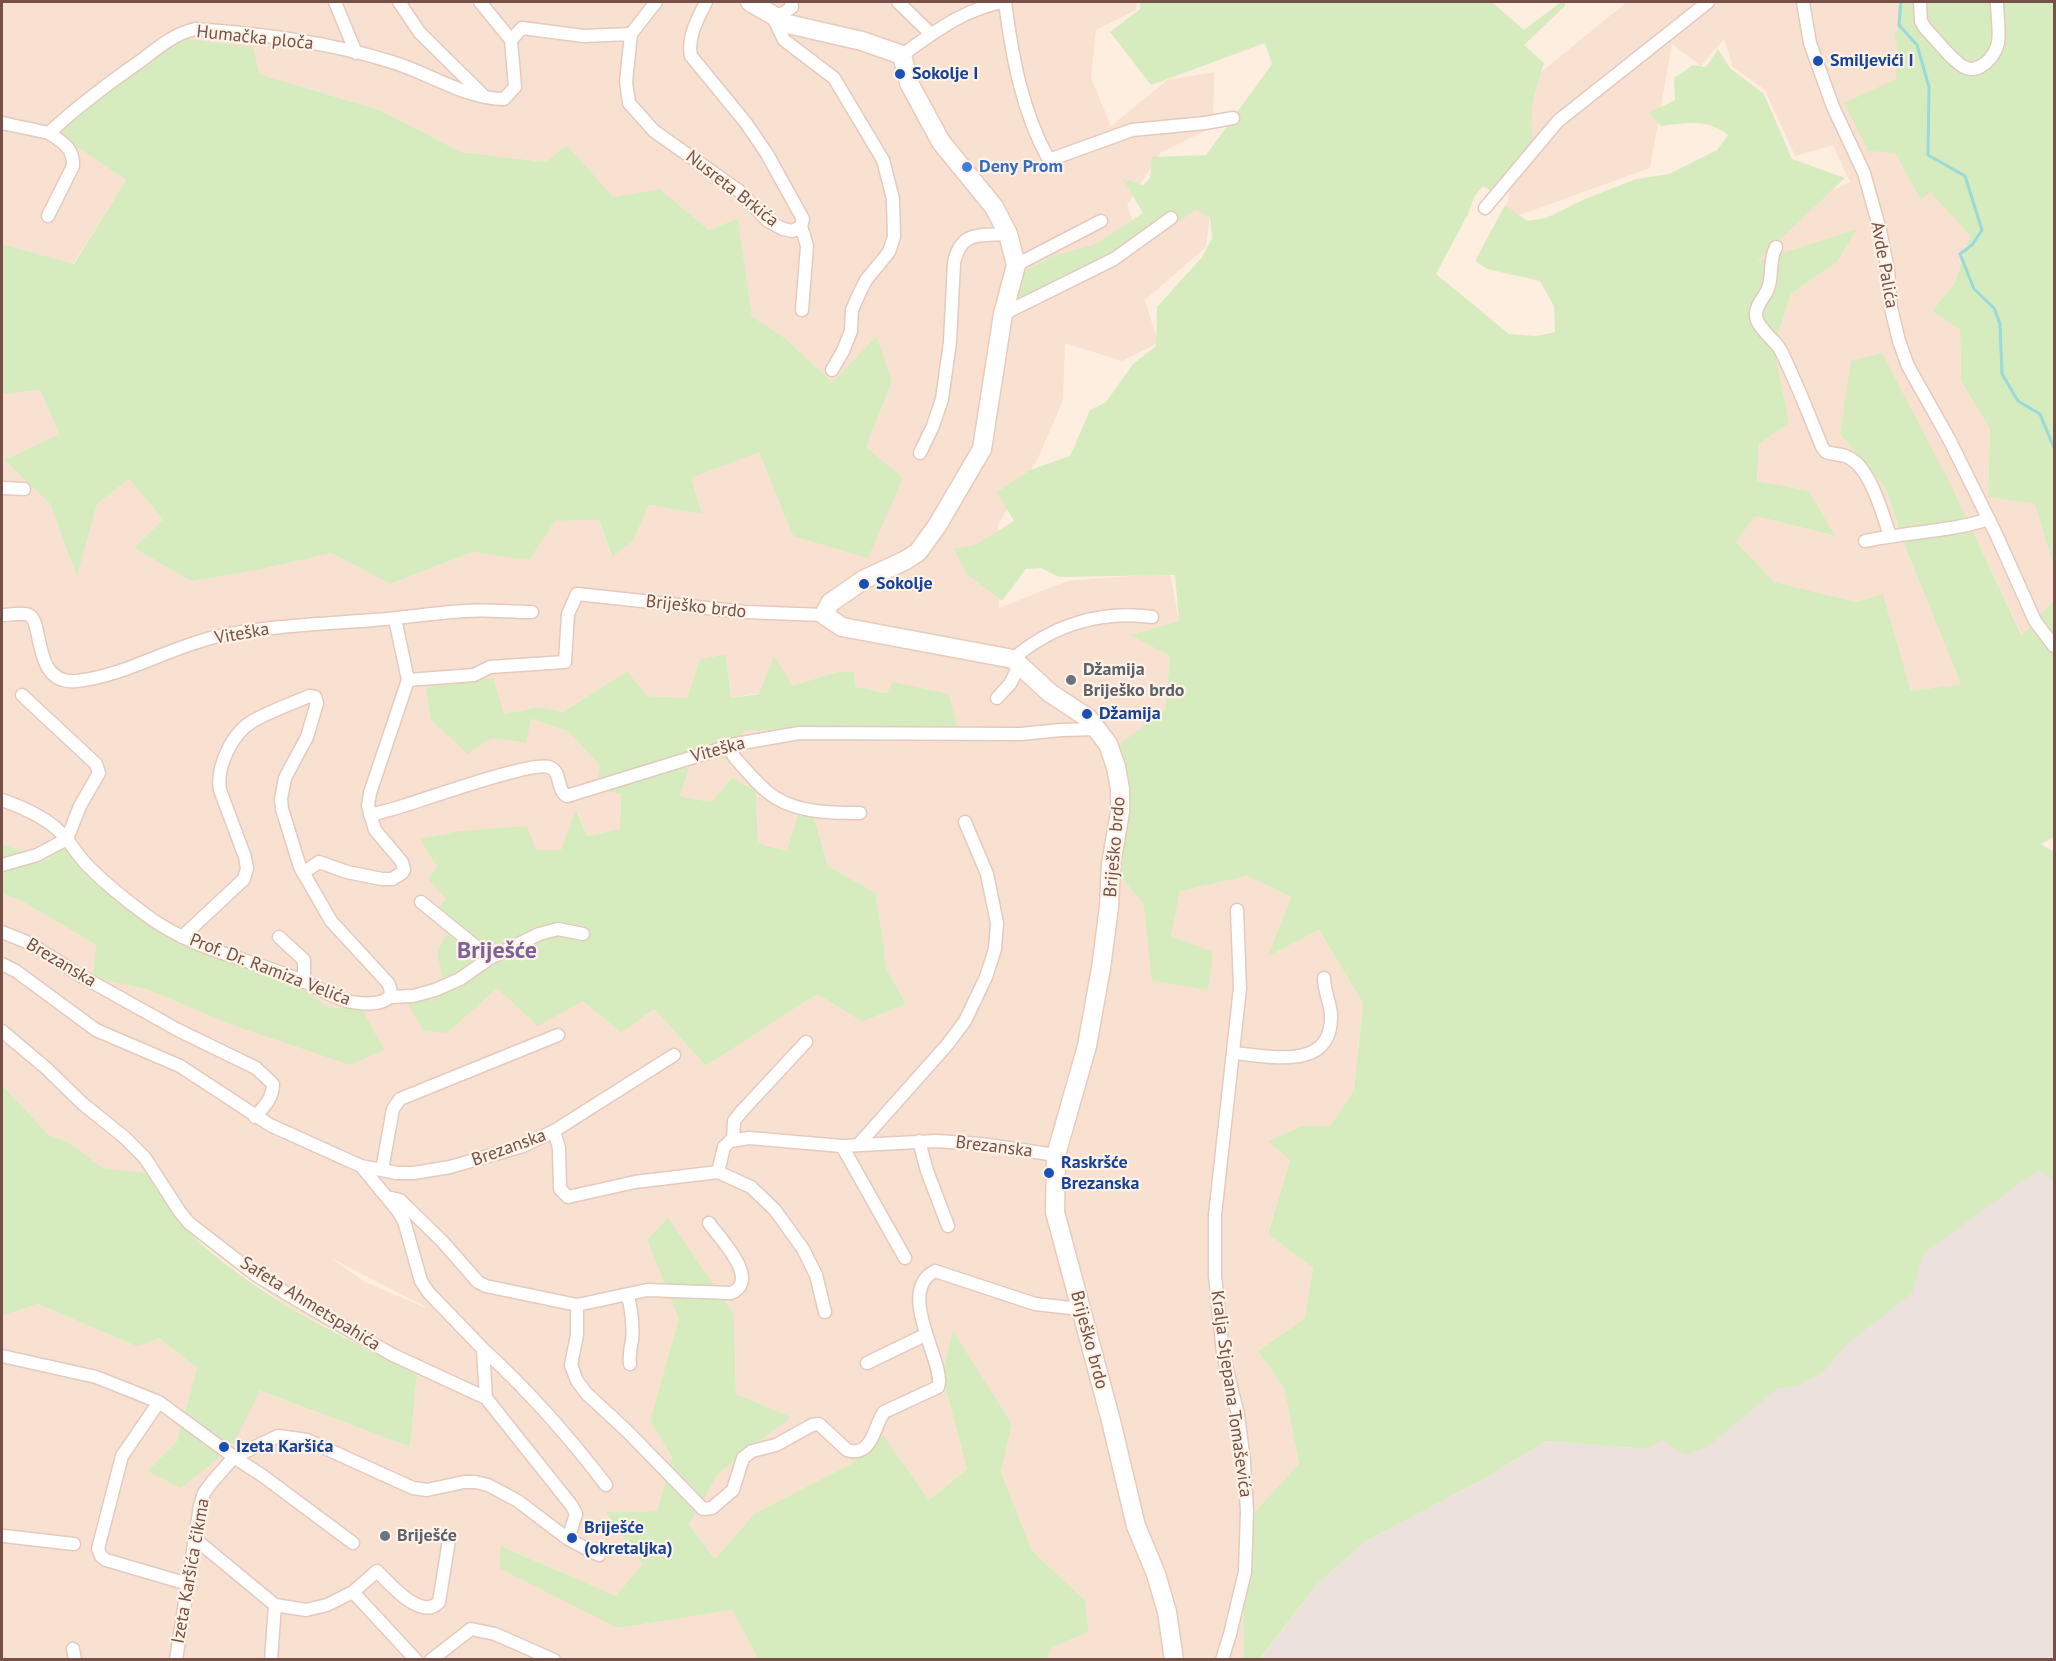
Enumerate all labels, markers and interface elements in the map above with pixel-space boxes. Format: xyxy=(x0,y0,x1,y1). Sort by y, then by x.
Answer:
street label: Humačka ploča xyxy=(195,21,315,55)
place label: Smiljevići I xyxy=(1830,50,1914,72)
marker: Smiljevići I xyxy=(1811,54,1825,68)
place label: Sokolje I xyxy=(912,63,978,85)
marker: Sokolje I xyxy=(893,67,907,81)
street label: Nusreta Brkića xyxy=(681,146,783,232)
place label: Deny Prom xyxy=(979,156,1063,178)
marker: Deny Prom xyxy=(960,160,974,174)
street label: Avde Palića xyxy=(1866,220,1902,310)
place label: Sokolje xyxy=(876,573,933,595)
marker: Sokolje xyxy=(857,577,871,591)
street label: Briješko brdo xyxy=(645,591,747,623)
street label: Viteška xyxy=(213,619,271,649)
place label: Džamija Briješko brdo xyxy=(1083,659,1185,702)
marker: Džamija Briješko brdo xyxy=(1064,673,1078,687)
place label: Džamija xyxy=(1099,703,1161,725)
marker: Džamija xyxy=(1080,707,1094,721)
street label: Viteška xyxy=(689,732,747,768)
street label: Briješko brdo xyxy=(1100,796,1130,898)
street label: Prof. Dr. Ramiza Velića xyxy=(187,929,353,1011)
street label: Brezanska xyxy=(22,934,100,992)
district label: Briješće xyxy=(457,937,537,965)
street label: Brezanska xyxy=(469,1125,549,1171)
street label: Brezanska xyxy=(954,1132,1034,1162)
place label: Raskršće Brezanska xyxy=(1061,1152,1139,1194)
marker: Raskršće Brezanska xyxy=(1042,1166,1056,1180)
street label: Safeta Ahmetspahića xyxy=(236,1252,384,1356)
street label: Briješko brdo xyxy=(1065,1288,1113,1392)
street label: Kralja Stjepana Tomaševića xyxy=(1206,1289,1256,1499)
place label: Izeta Karšića xyxy=(236,1436,333,1458)
marker: Izeta Karšića xyxy=(217,1440,231,1454)
street label: Izeta Karšića čikma xyxy=(168,1497,214,1645)
place label: Briješće (okretaljka) xyxy=(584,1517,673,1559)
place label: Briješće xyxy=(397,1525,457,1547)
marker: Briješće xyxy=(378,1529,392,1543)
marker: Briješće (okretaljka) xyxy=(565,1531,579,1545)

